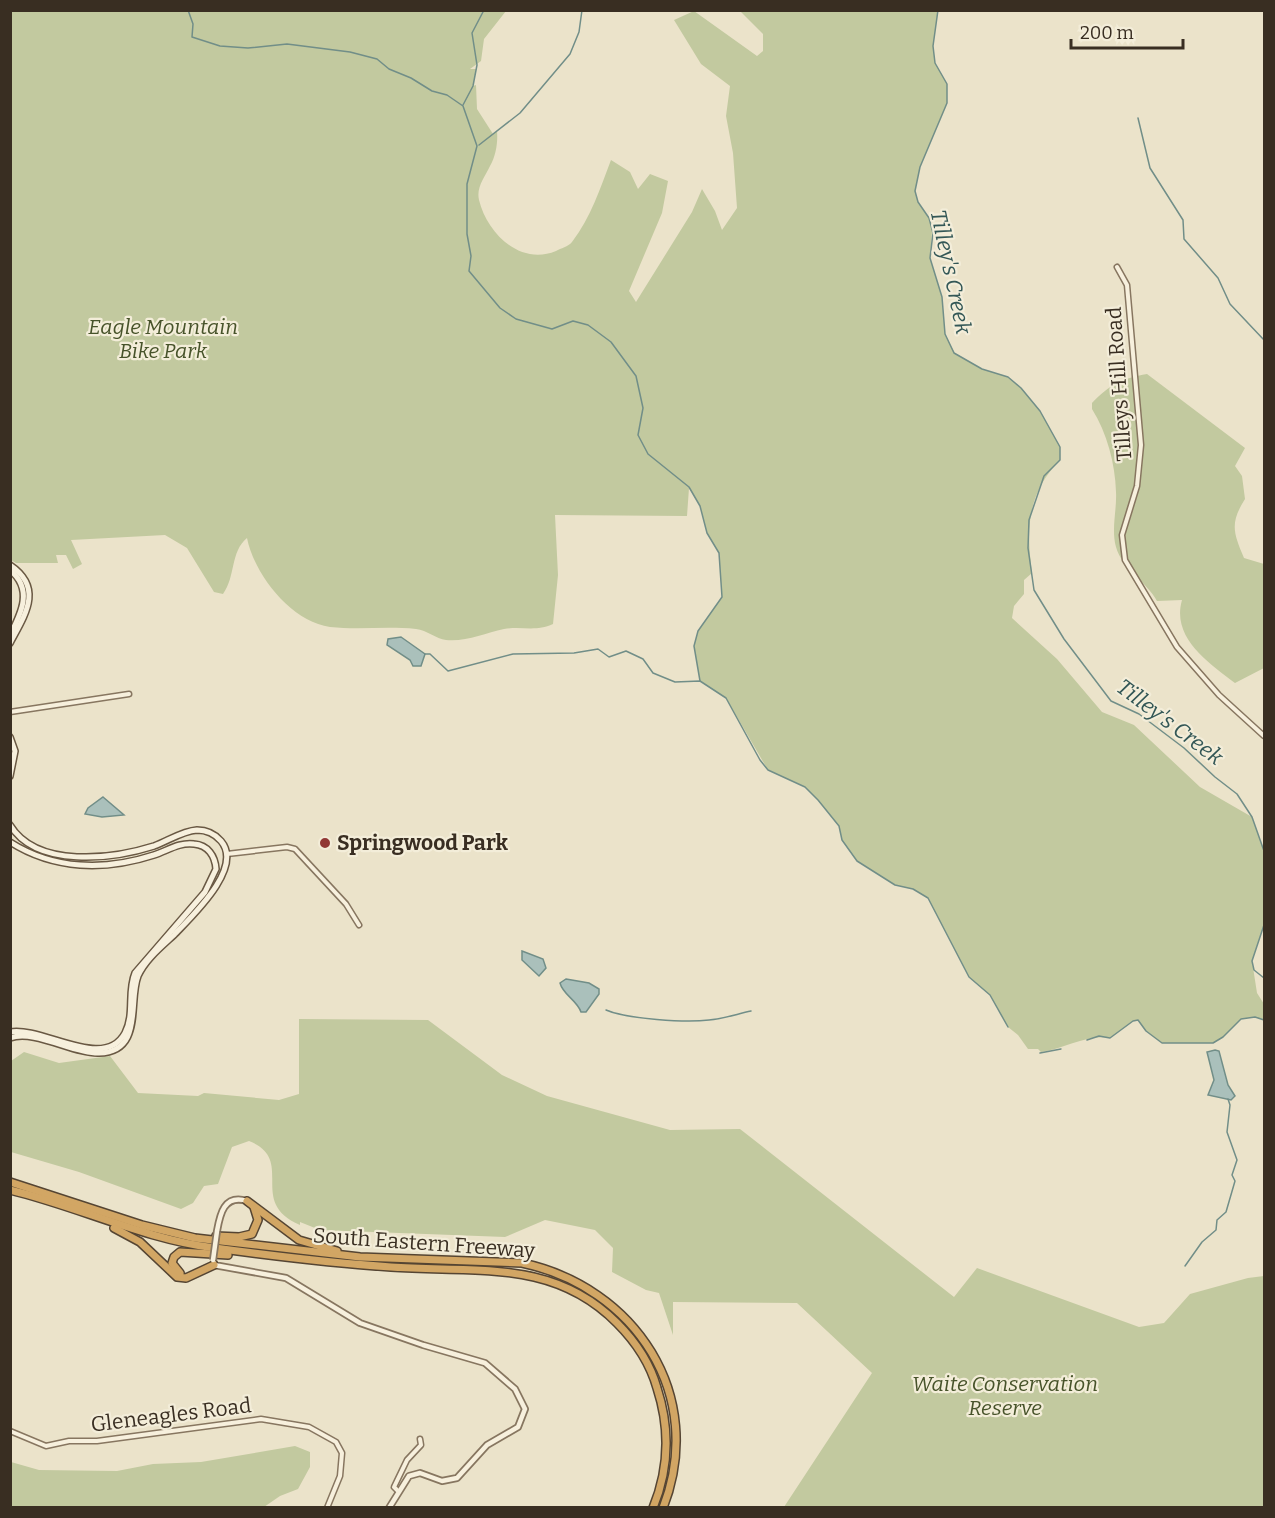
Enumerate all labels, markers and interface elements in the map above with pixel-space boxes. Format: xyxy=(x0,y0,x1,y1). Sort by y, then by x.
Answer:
scale bar xyxy=(1071,12,1184,50)
text: 200 m xyxy=(1080,22,1134,44)
water label: Tilley's Creek xyxy=(925,207,978,338)
street label: Tilleys Hill Road xyxy=(1101,306,1137,462)
park label: Eagle Mountain Bike Park xyxy=(88,314,238,364)
water label: Tilley's Creek xyxy=(1111,673,1229,771)
place label: Springwood Park xyxy=(337,830,508,856)
marker: Springwood Park xyxy=(318,836,332,850)
street label: South Eastern Freeway xyxy=(312,1222,537,1264)
park label: Waite Conservation Reserve xyxy=(912,1371,1098,1421)
street label: Gleneagles Road xyxy=(89,1392,253,1438)

